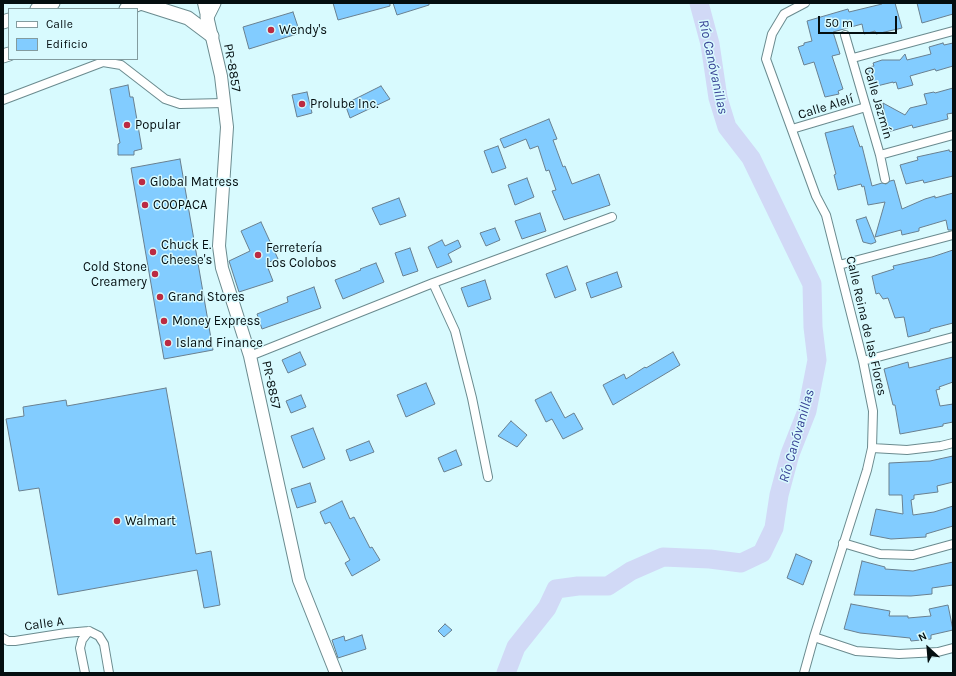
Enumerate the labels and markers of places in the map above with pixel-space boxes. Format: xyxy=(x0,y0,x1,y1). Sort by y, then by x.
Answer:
place label: Wendy's xyxy=(279,22,327,38)
marker: Wendy's xyxy=(266,25,276,35)
place label: Prolube Inc. xyxy=(310,96,378,112)
marker: Prolube Inc. xyxy=(297,99,307,109)
place label: Popular xyxy=(135,117,180,133)
marker: Popular xyxy=(122,120,132,130)
place label: Global Matress xyxy=(150,174,239,190)
marker: Global Matress xyxy=(137,177,147,187)
place label: COOPACA xyxy=(153,197,207,213)
marker: COOPACA xyxy=(140,200,150,210)
place label: Chuck E. Cheese's xyxy=(161,237,212,268)
place label: Ferretería Los Colobos xyxy=(266,240,337,271)
marker: Chuck E. Cheese's xyxy=(148,247,158,257)
marker: Ferretería Los Colobos xyxy=(253,250,263,260)
place label: Cold Stone Creamery xyxy=(83,259,147,290)
marker: Cold Stone Creamery xyxy=(150,269,160,279)
place label: Grand Stores xyxy=(168,289,245,305)
marker: Grand Stores xyxy=(155,292,165,302)
place label: Money Express xyxy=(172,313,260,329)
marker: Money Express xyxy=(159,316,169,326)
place label: Island Finance xyxy=(176,335,263,351)
marker: Island Finance xyxy=(163,338,173,348)
place label: Walmart xyxy=(125,513,176,529)
marker: Walmart xyxy=(112,516,122,526)

